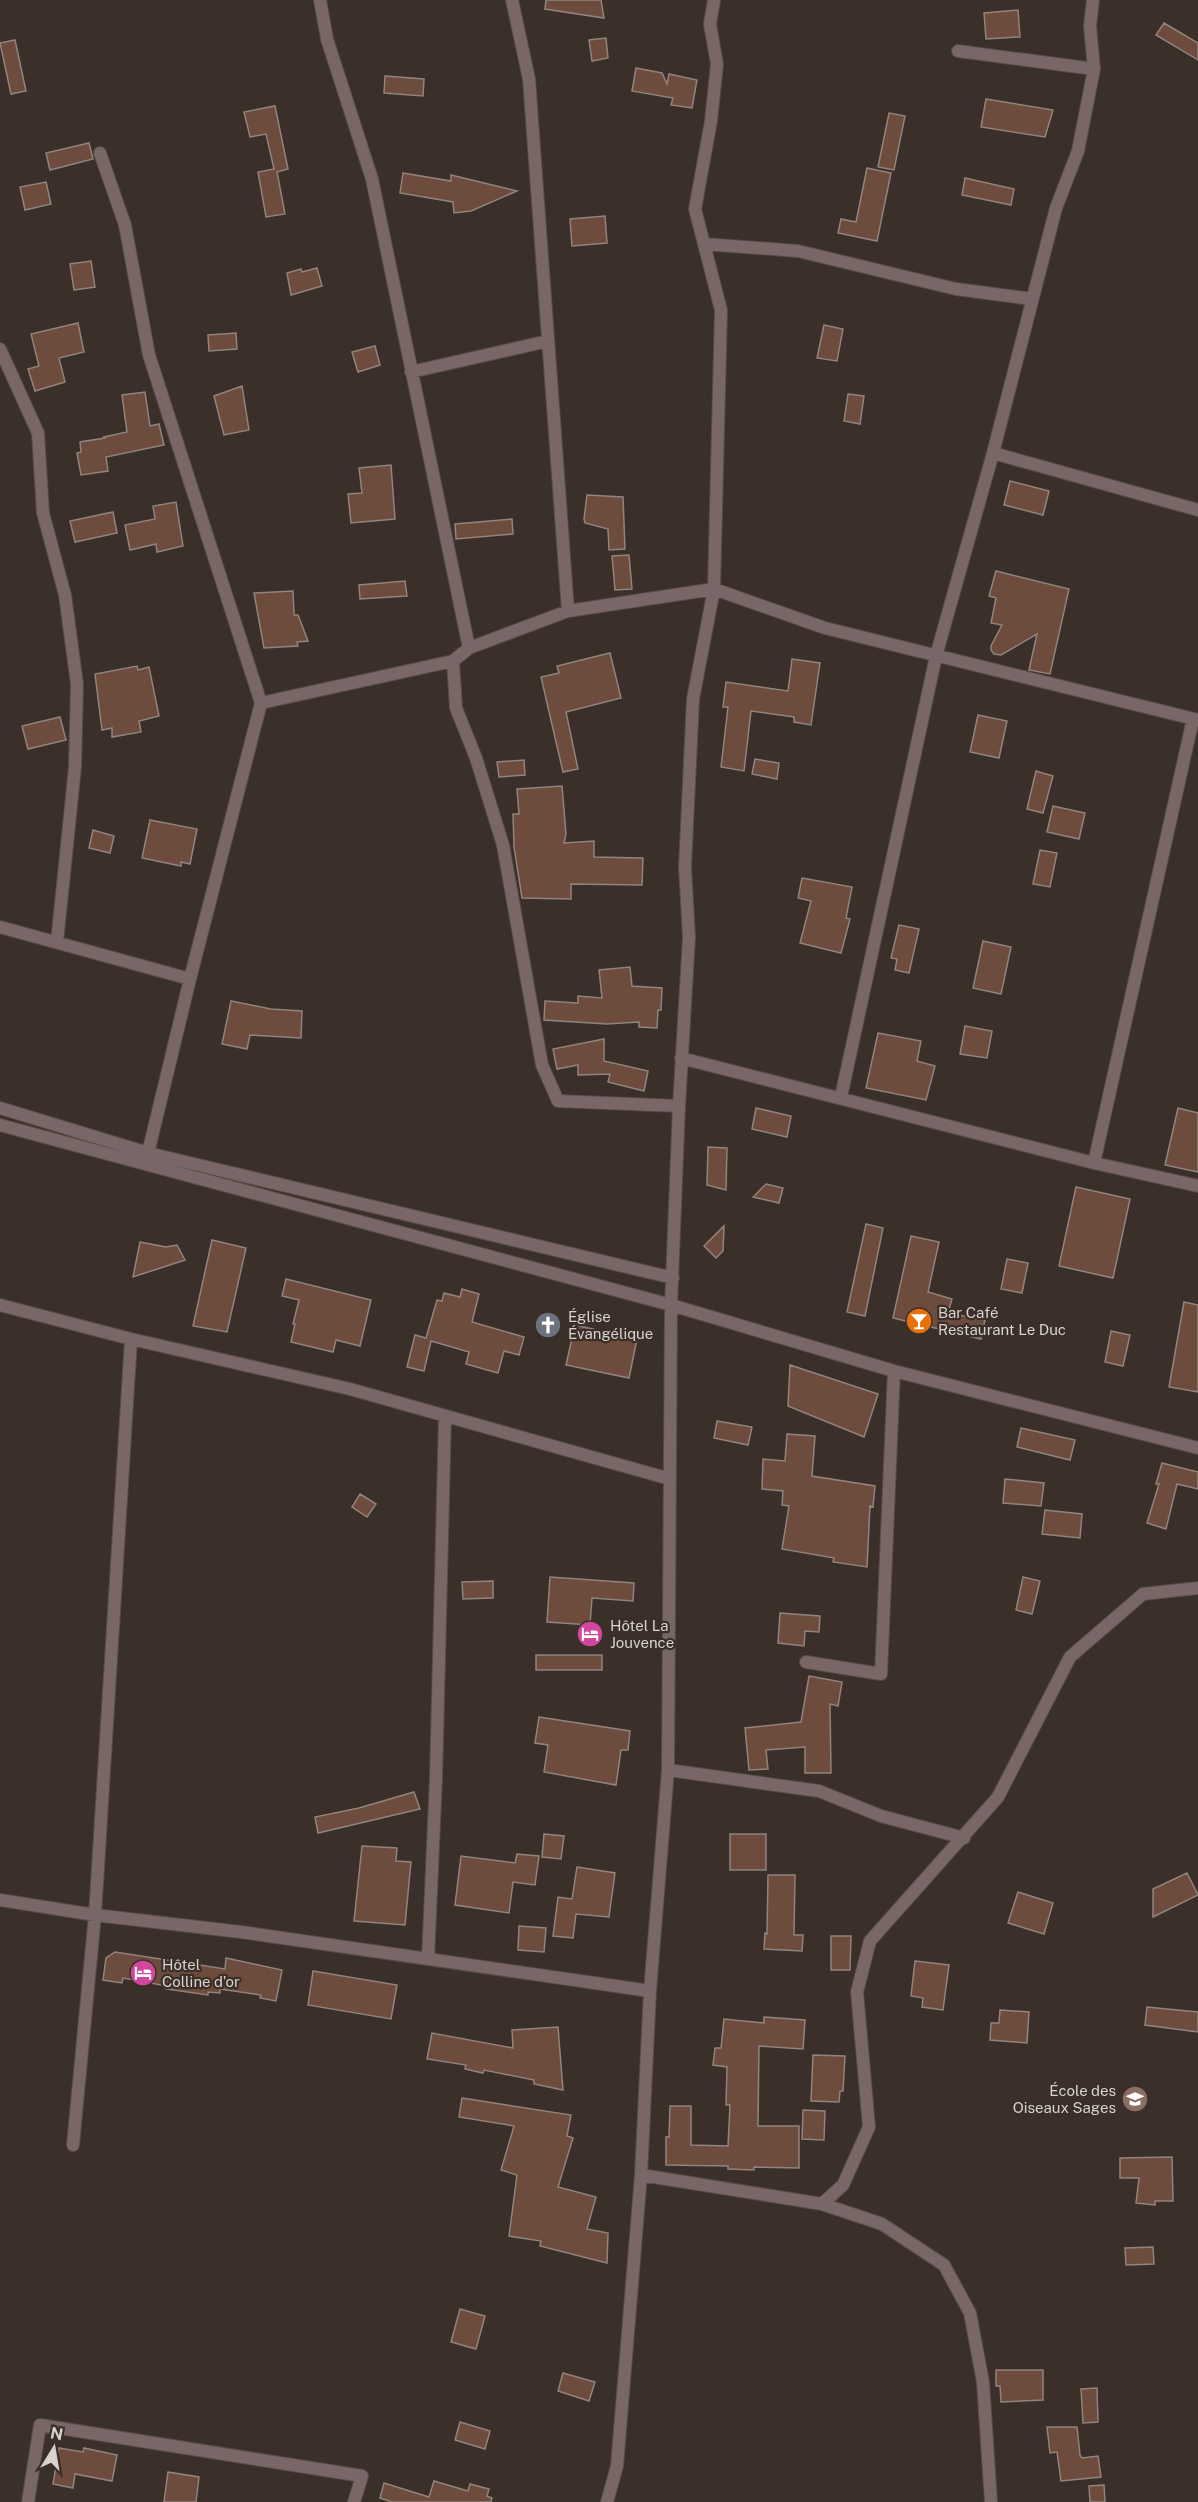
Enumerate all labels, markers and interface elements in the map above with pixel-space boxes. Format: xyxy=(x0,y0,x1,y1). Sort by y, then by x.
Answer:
place label: Bar Café Restaurant Le Duc xyxy=(938,1304,1066,1338)
bar icon: Bar Café Restaurant Le Duc xyxy=(904,1306,934,1336)
place label: Église Évangélique xyxy=(568,1308,653,1342)
church icon: Église Évangélique xyxy=(533,1310,563,1340)
place label: Hôtel La Jouvence xyxy=(610,1617,674,1651)
hotel icon: Hôtel La Jouvence xyxy=(575,1619,605,1649)
place label: Hôtel Colline d'or xyxy=(162,1956,240,1990)
hotel icon: Hôtel Colline d'or xyxy=(128,1958,158,1988)
place label: École des Oiseaux Sages xyxy=(1013,2082,1116,2116)
school or university icon: École des Oiseaux Sages xyxy=(1120,2084,1150,2114)
north arrow xyxy=(24,2418,84,2478)
text: N xyxy=(49,2423,65,2444)

